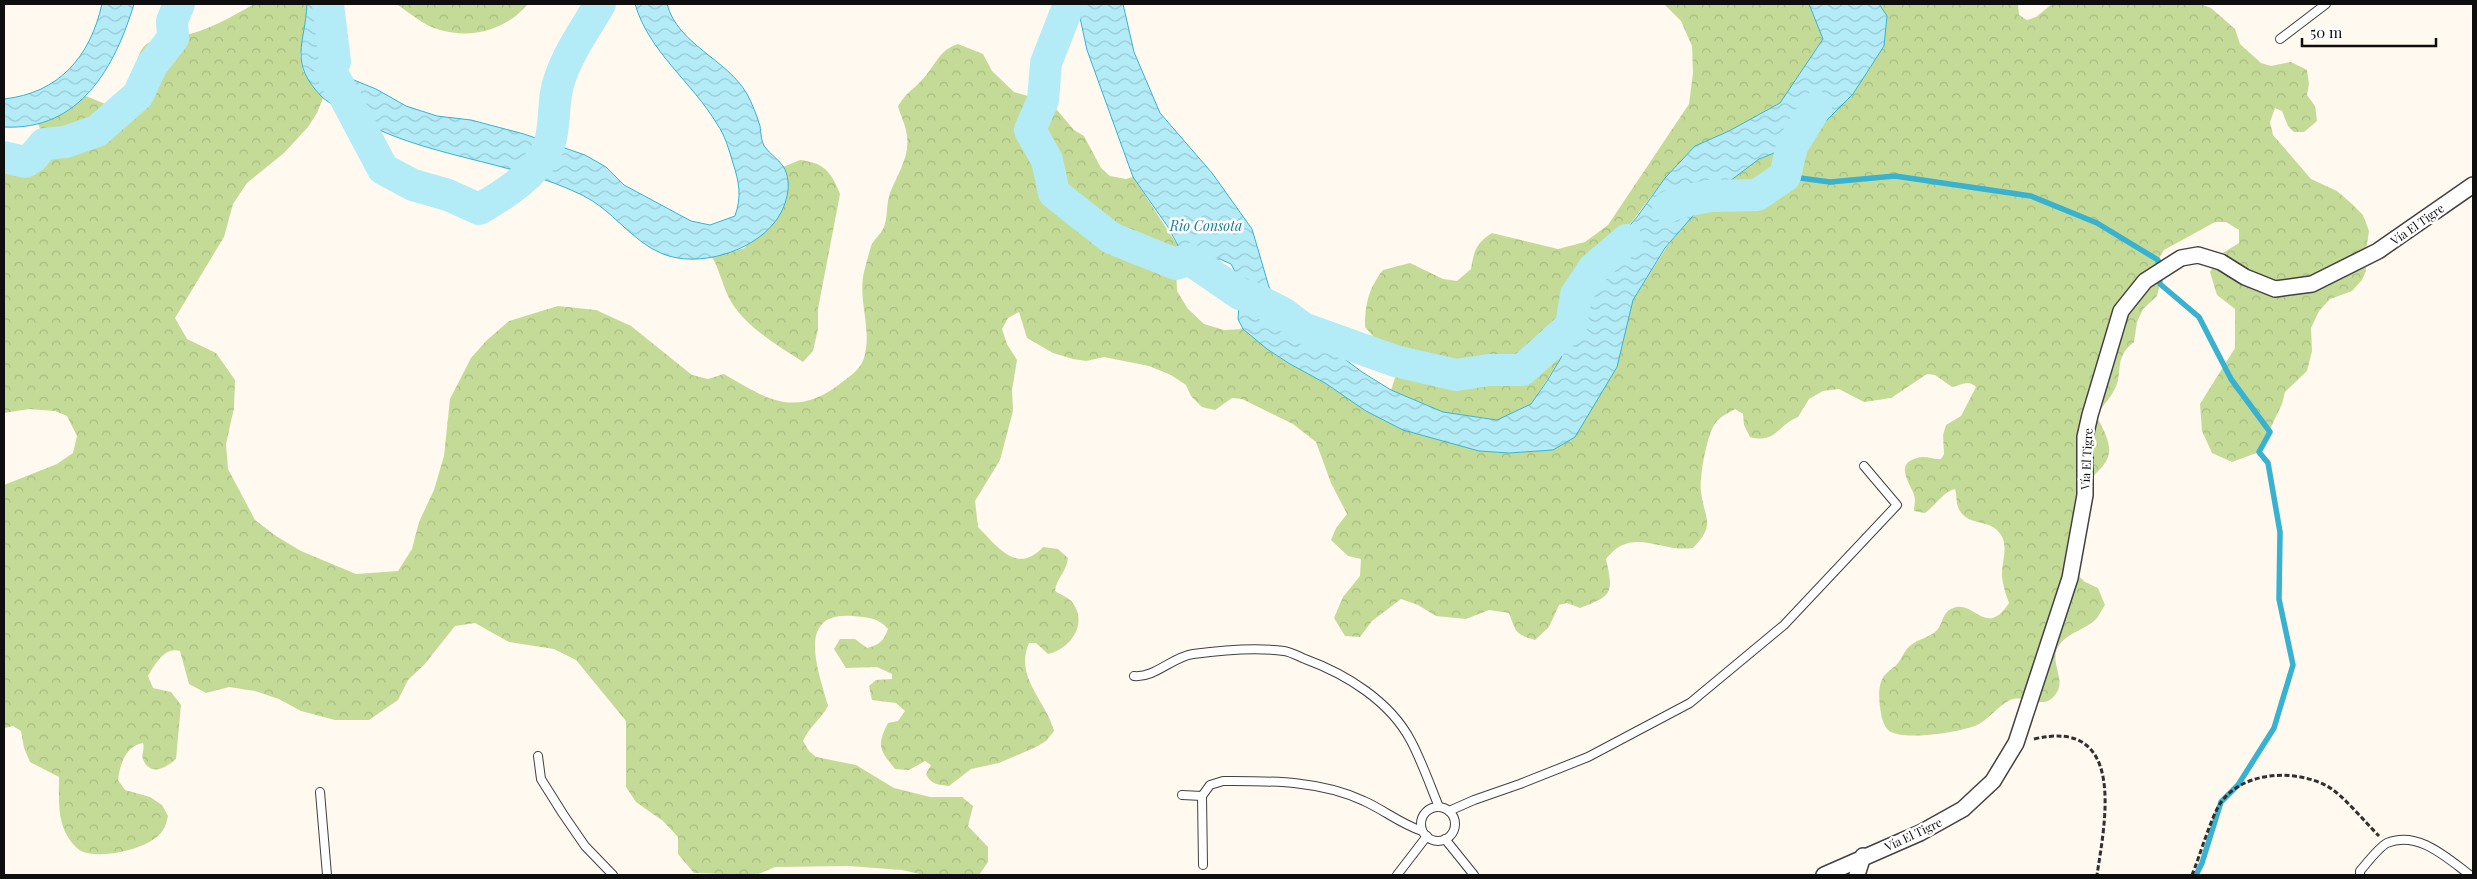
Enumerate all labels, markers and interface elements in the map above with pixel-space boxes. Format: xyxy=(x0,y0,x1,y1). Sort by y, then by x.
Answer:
scale bar xyxy=(2302,15,2436,47)
text: 50 m xyxy=(2310,22,2343,42)
street label: Vía El Tigre xyxy=(2386,200,2447,249)
water label: Rio Consota xyxy=(1169,216,1242,235)
street label: Vía El Tigre xyxy=(2076,428,2096,491)
street label: Vía El Tigre xyxy=(1881,814,1944,855)

